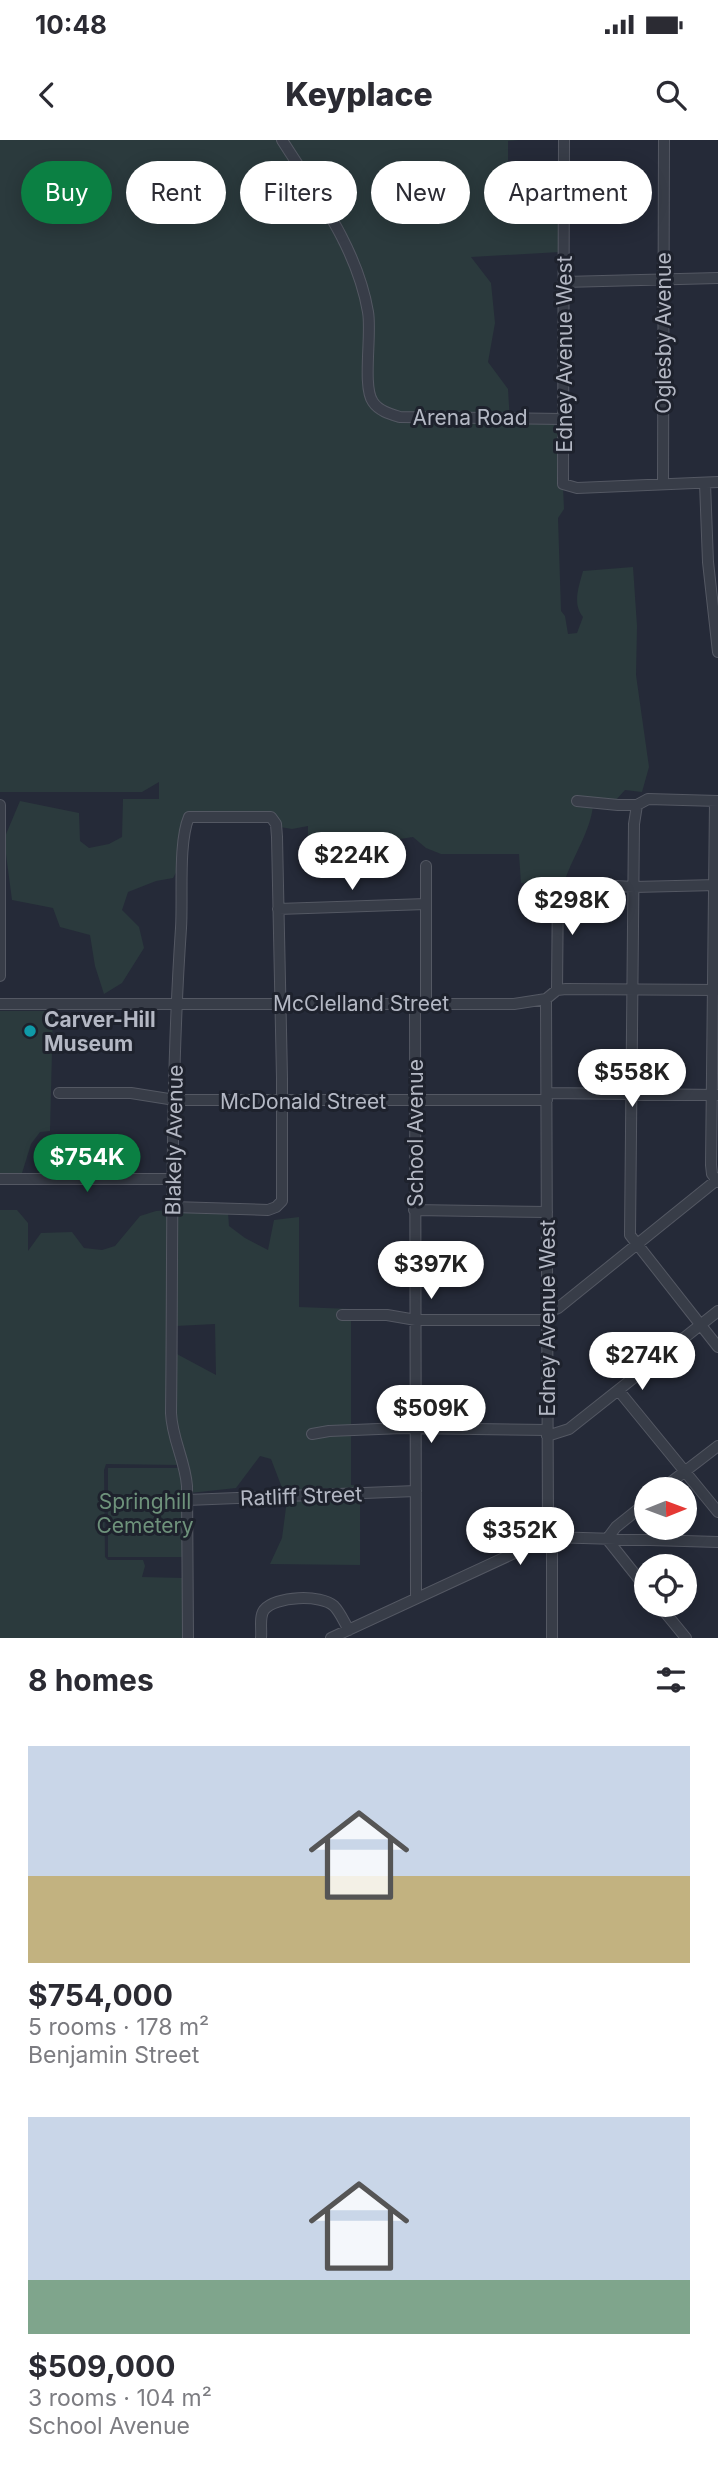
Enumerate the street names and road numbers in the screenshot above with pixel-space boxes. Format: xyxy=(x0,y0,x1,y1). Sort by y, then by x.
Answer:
street label: Oglesby Avenue xyxy=(651,252,676,414)
street label: Edney Avenue West xyxy=(552,255,577,452)
street label: Arena Road xyxy=(412,405,528,430)
street label: McClelland Street xyxy=(273,991,449,1016)
street label: School Avenue xyxy=(403,1059,428,1207)
street label: Blakely Avenue xyxy=(160,1064,188,1216)
street label: McDonald Street xyxy=(220,1089,386,1114)
street label: Edney Avenue West xyxy=(535,1219,560,1416)
street label: Ratliff Street xyxy=(240,1481,363,1511)

